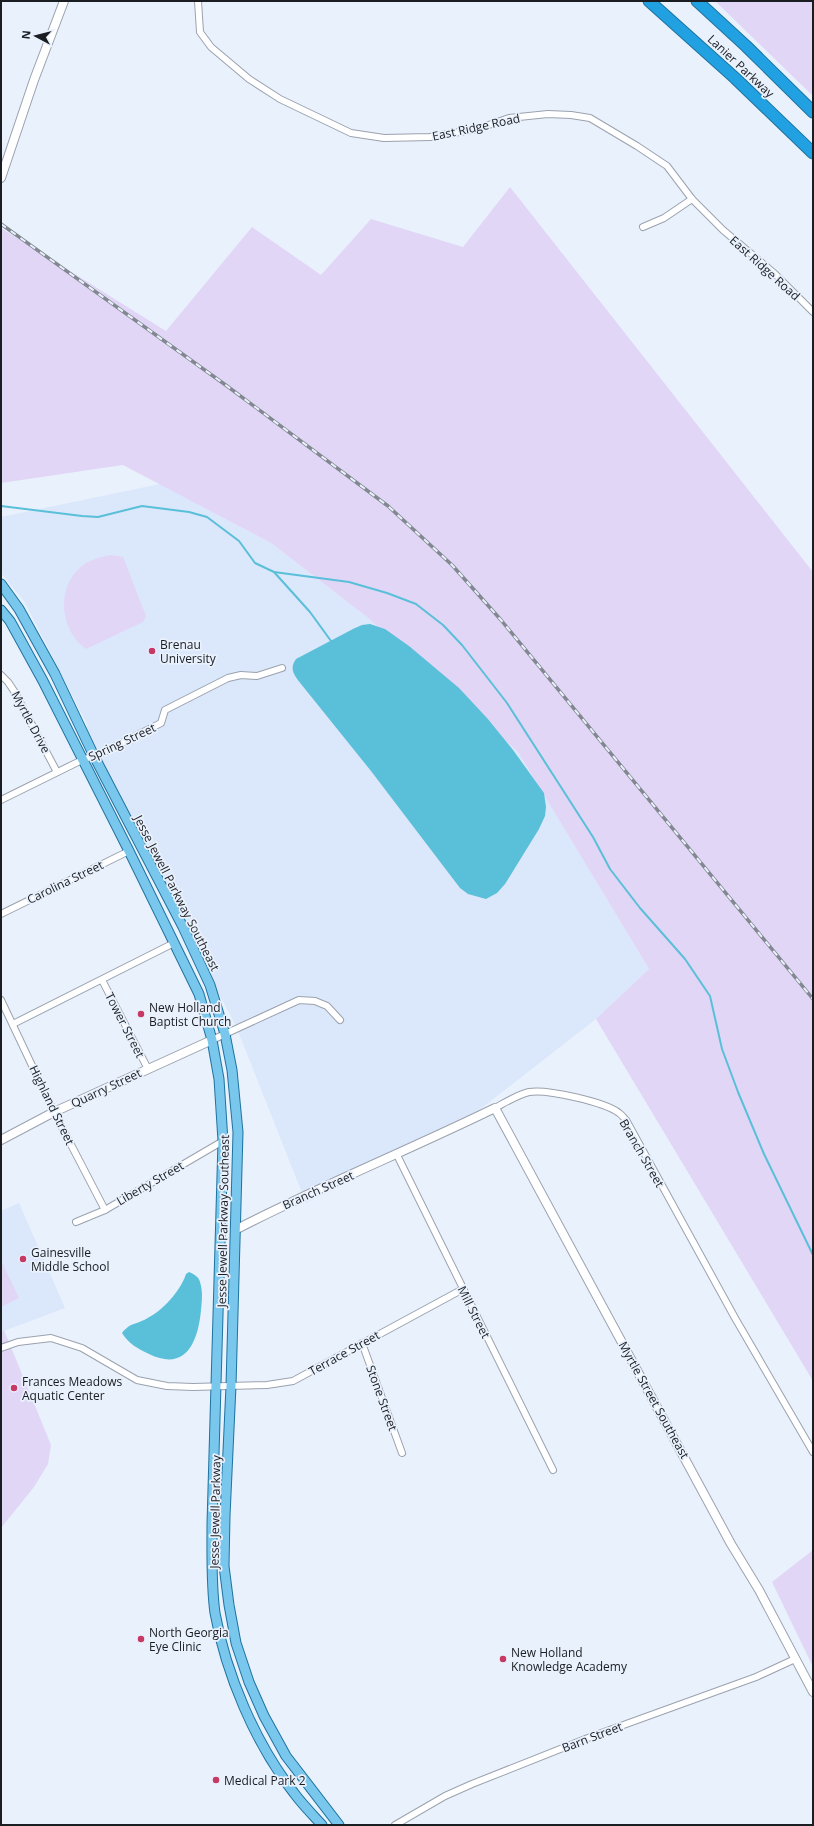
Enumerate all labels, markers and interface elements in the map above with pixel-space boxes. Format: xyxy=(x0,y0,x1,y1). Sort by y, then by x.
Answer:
north arrow xyxy=(16,16,56,56)
text: N xyxy=(18,29,34,40)
street label: Lanier Parkway xyxy=(704,31,779,102)
street label: East Ridge Road xyxy=(431,109,521,145)
street label: East Ridge Road xyxy=(726,232,804,304)
place label: Brenau University xyxy=(160,636,217,667)
marker: Brenau University xyxy=(147,646,157,656)
street label: Myrtle Drive xyxy=(7,688,55,756)
street label: Spring Street xyxy=(86,719,158,765)
street label: Jesse Jewell Parkway Southeast xyxy=(130,811,224,974)
street label: Carolina Street xyxy=(24,856,106,908)
street label: Tower Street xyxy=(101,989,149,1061)
place label: New Holland Baptist Church xyxy=(149,999,231,1030)
marker: New Holland Baptist Church xyxy=(136,1009,146,1019)
street label: Highland Street xyxy=(25,1062,79,1148)
street label: Quarry Street xyxy=(68,1064,144,1112)
street label: Branch Street xyxy=(616,1116,668,1190)
street label: Jesse Jewell Parkway Southeast xyxy=(213,1134,233,1309)
street label: Liberty Street xyxy=(113,1157,187,1209)
street label: Branch Street xyxy=(280,1167,356,1213)
place label: Gainesville Middle School xyxy=(31,1244,110,1275)
marker: Gainesville Middle School xyxy=(18,1254,28,1264)
street label: Mill Street xyxy=(454,1283,494,1341)
street label: Terrace Street xyxy=(305,1326,383,1380)
street label: Myrtle Street Southeast xyxy=(615,1338,693,1462)
street label: Stone Street xyxy=(362,1363,402,1433)
place label: Frances Meadows Aquatic Center xyxy=(22,1373,123,1404)
marker: Frances Meadows Aquatic Center xyxy=(9,1383,19,1393)
street label: Jesse Jewell Parkway xyxy=(205,1454,225,1570)
place label: North Georgia Eye Clinic xyxy=(149,1624,229,1655)
marker: North Georgia Eye Clinic xyxy=(136,1634,146,1644)
place label: New Holland Knowledge Academy xyxy=(511,1644,628,1675)
marker: New Holland Knowledge Academy xyxy=(498,1654,508,1664)
street label: Barn Street xyxy=(559,1718,625,1756)
place label: Medical Park 2 xyxy=(224,1772,306,1789)
marker: Medical Park 2 xyxy=(211,1775,221,1785)

